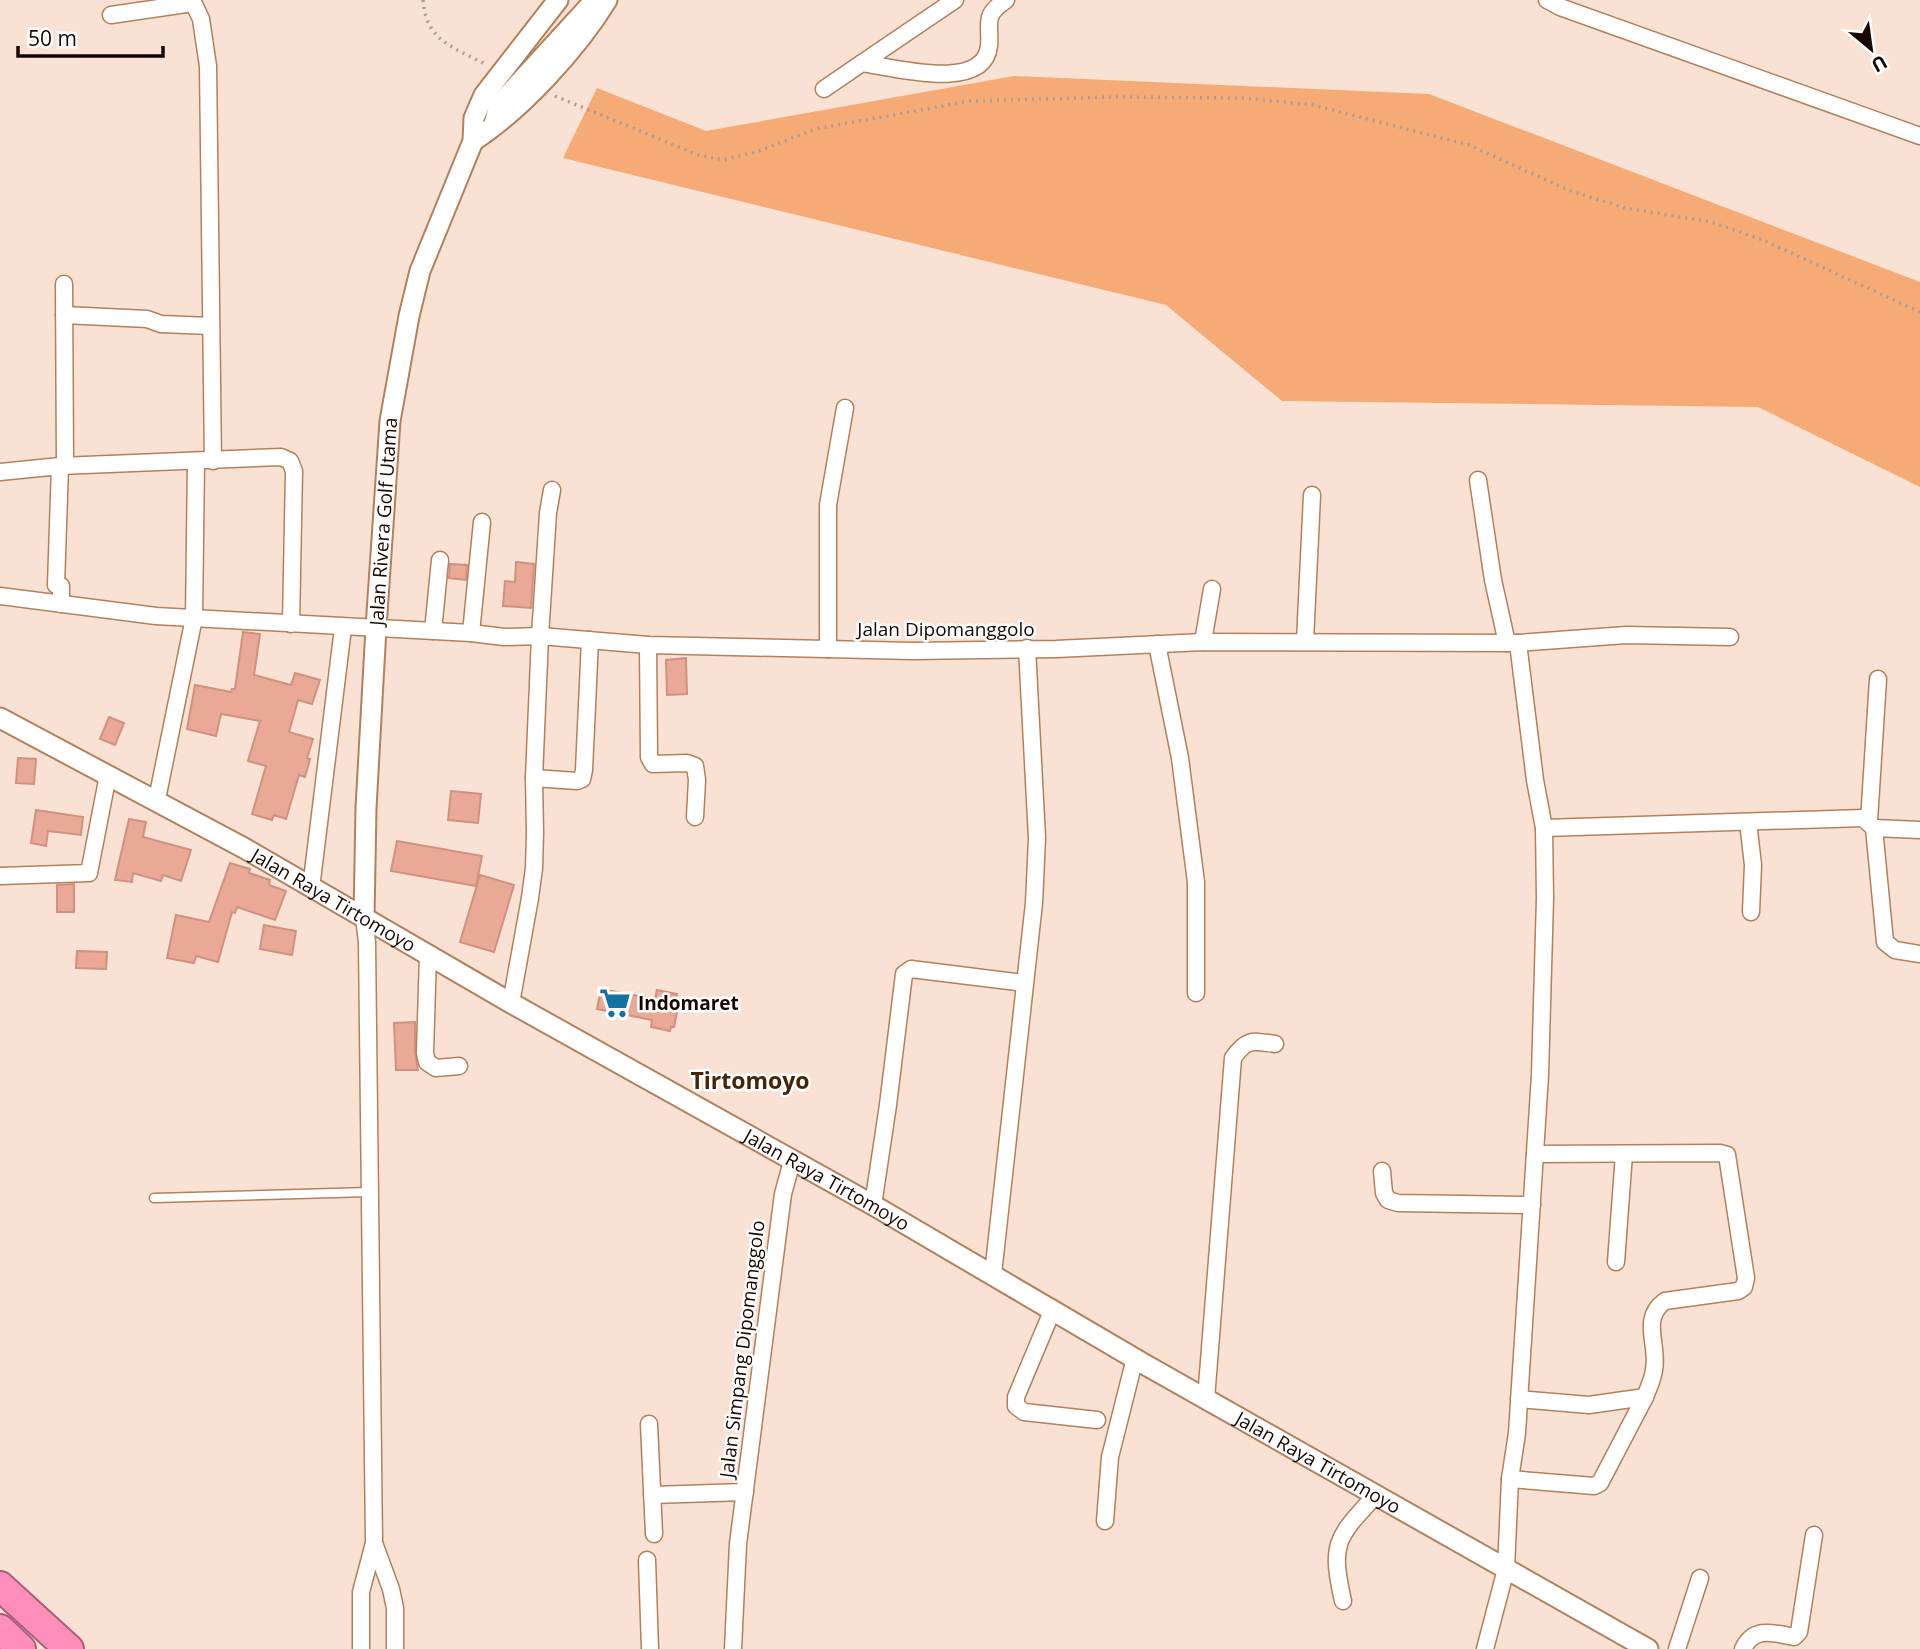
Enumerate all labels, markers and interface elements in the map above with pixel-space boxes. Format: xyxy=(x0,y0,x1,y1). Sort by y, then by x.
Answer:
scale bar xyxy=(18,14,163,58)
north arrow xyxy=(1836,14,1906,84)
text: 50 m xyxy=(28,24,77,52)
text: U xyxy=(1867,49,1892,79)
street label: Jalan Rivera Golf Utama xyxy=(363,417,403,628)
street label: Jalan Dipomanggolo xyxy=(855,616,1035,642)
street label: Jalan Raya Tirtomoyo xyxy=(245,841,421,958)
supermarket icon: Indomaret xyxy=(598,986,632,1020)
place label: Indomaret xyxy=(638,990,739,1016)
district label: Tirtomoyo xyxy=(690,1064,810,1096)
street label: Jalan Raya Tirtomoyo xyxy=(738,1122,914,1237)
street label: Jalan Simpang Dipomanggolo xyxy=(713,1219,771,1481)
street label: Jalan Raya Tirtomoyo xyxy=(1229,1404,1406,1520)

